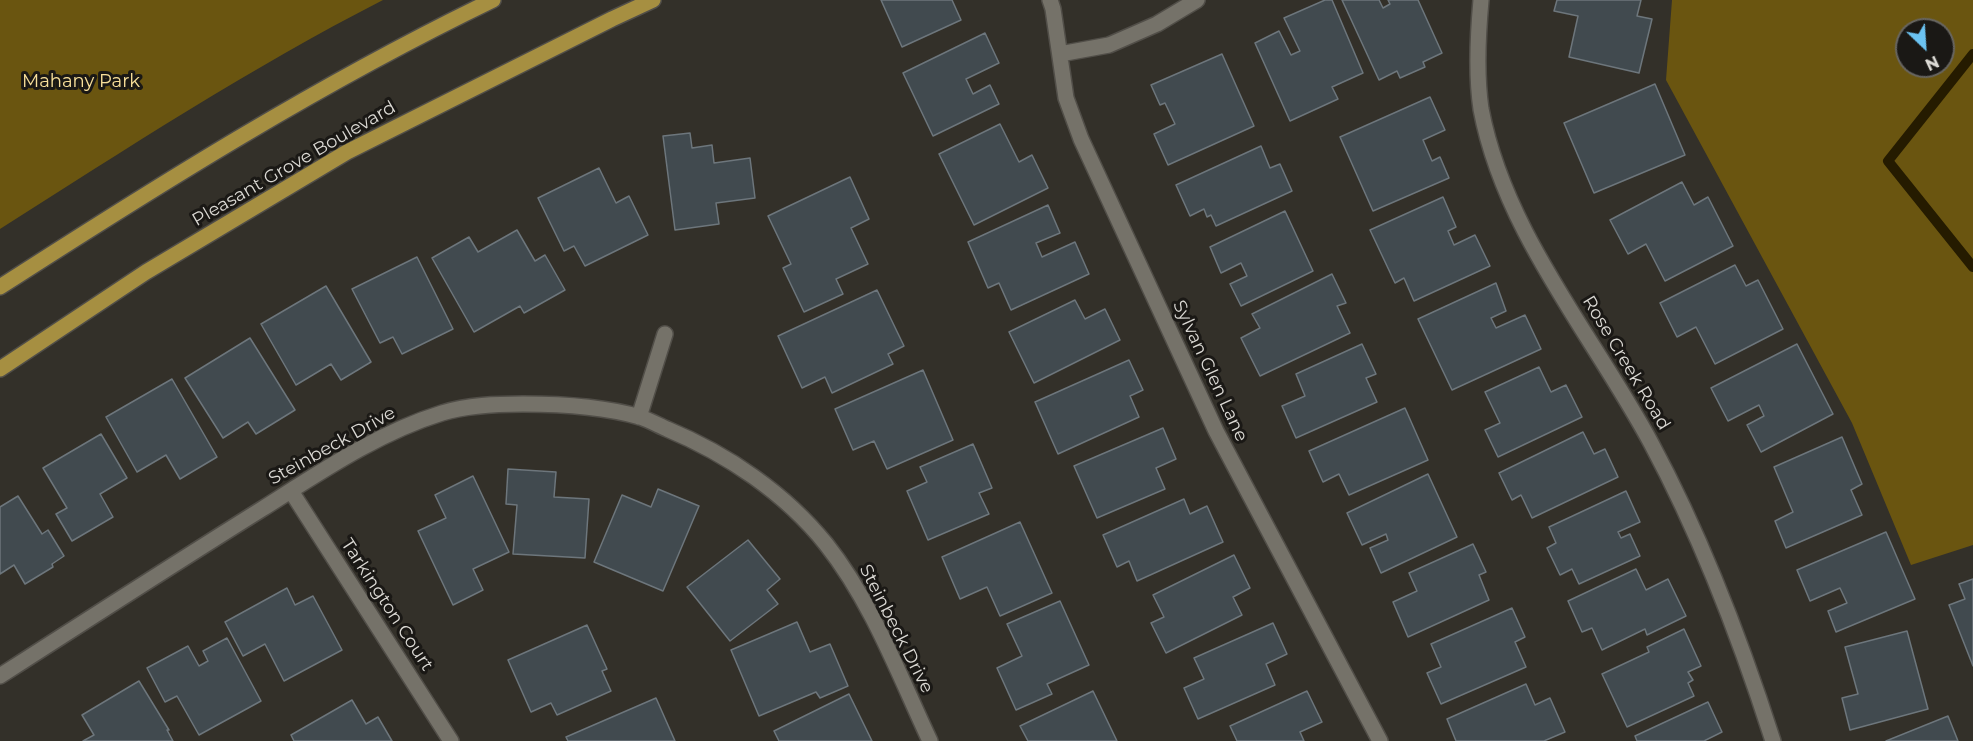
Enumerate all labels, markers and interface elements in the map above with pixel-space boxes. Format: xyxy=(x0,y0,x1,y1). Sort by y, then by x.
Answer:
north arrow xyxy=(1895,18,1955,78)
text: N xyxy=(1922,52,1942,74)
park label: Mahany Park xyxy=(22,71,140,93)
street label: Pleasant Grove Boulevard xyxy=(188,97,400,231)
street label: Rose Creek Road xyxy=(1577,292,1675,434)
street label: Sylvan Glen Lane xyxy=(1168,297,1252,445)
street label: Steinbeck Drive xyxy=(265,402,399,490)
street label: Tarkington Court xyxy=(336,535,438,675)
street label: Steinbeck Drive xyxy=(854,561,938,697)

